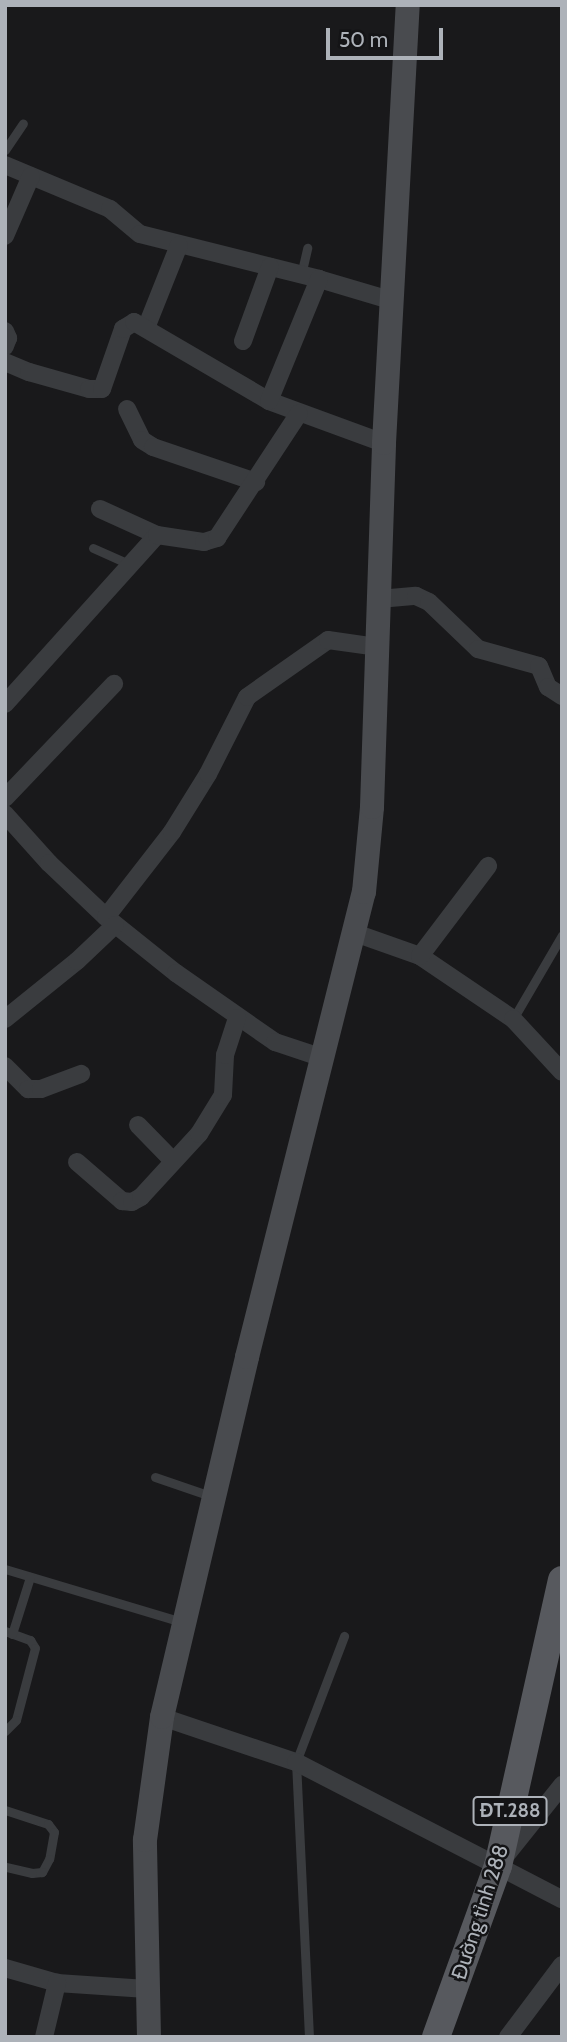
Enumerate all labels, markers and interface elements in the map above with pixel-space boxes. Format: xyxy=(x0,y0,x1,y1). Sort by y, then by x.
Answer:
scale bar xyxy=(329,14,446,58)
text: 50 m xyxy=(339,27,388,52)
road number: ĐT.288 xyxy=(472,1796,548,1826)
street label: Đường tỉnh 288 xyxy=(446,1841,514,1983)

